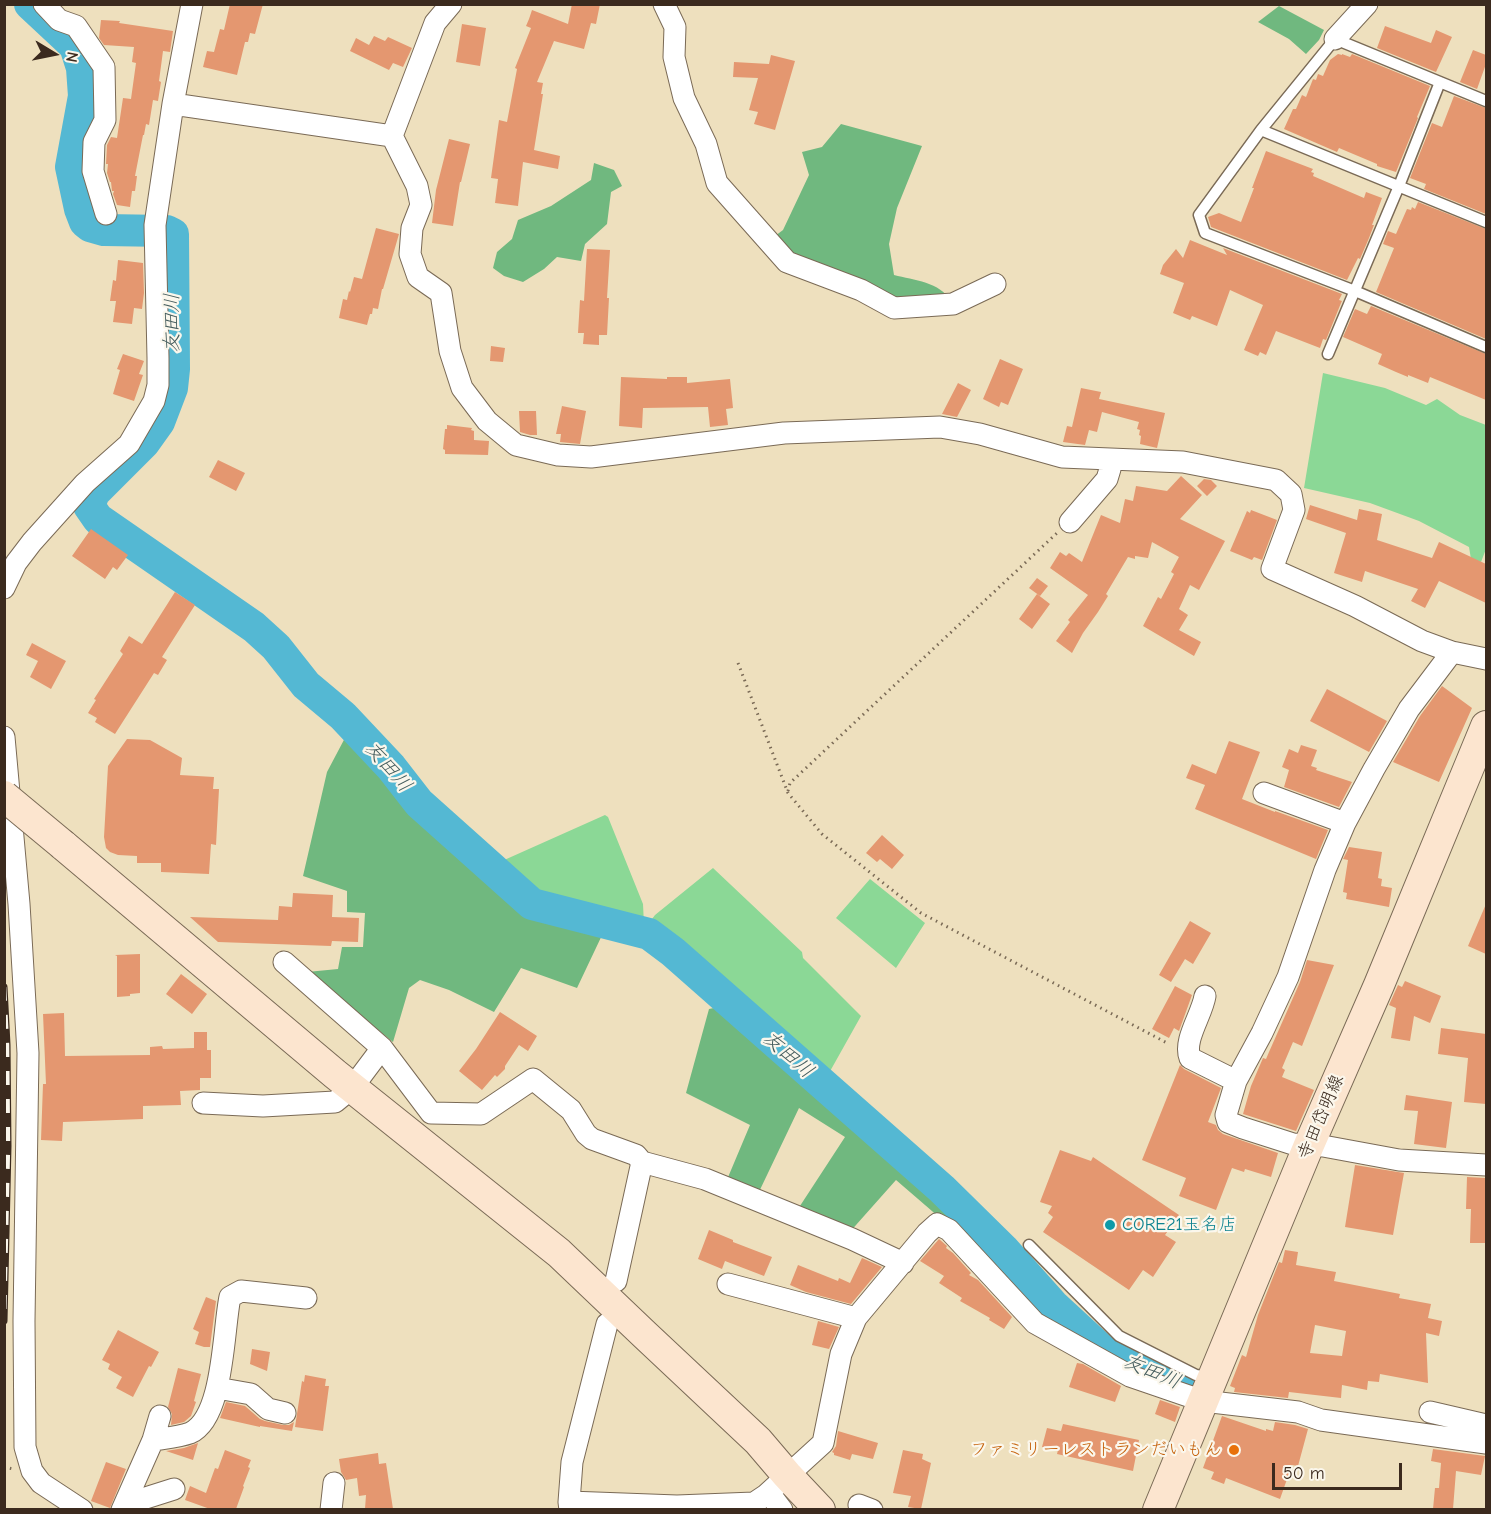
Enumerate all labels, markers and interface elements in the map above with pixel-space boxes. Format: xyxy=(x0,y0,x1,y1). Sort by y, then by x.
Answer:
north arrow xyxy=(24,24,84,84)
text: N xyxy=(62,50,81,64)
water label: 友田川 xyxy=(160,293,184,353)
water label: 友田川 xyxy=(359,736,417,798)
water label: 友田川 xyxy=(757,1026,819,1084)
street label: 寺田岱明線 xyxy=(1293,1071,1349,1163)
place label: CORE21玉名店 xyxy=(1122,1214,1237,1236)
marker: CORE21玉名店 xyxy=(1103,1218,1117,1232)
water label: 友田川 xyxy=(1120,1349,1184,1395)
place label: ファミリーレストランだいもん xyxy=(970,1439,1222,1461)
marker: ファミリーレストランだいもん xyxy=(1227,1443,1241,1457)
scale bar xyxy=(1275,1451,1406,1489)
text: 50 m xyxy=(1283,1463,1325,1484)

